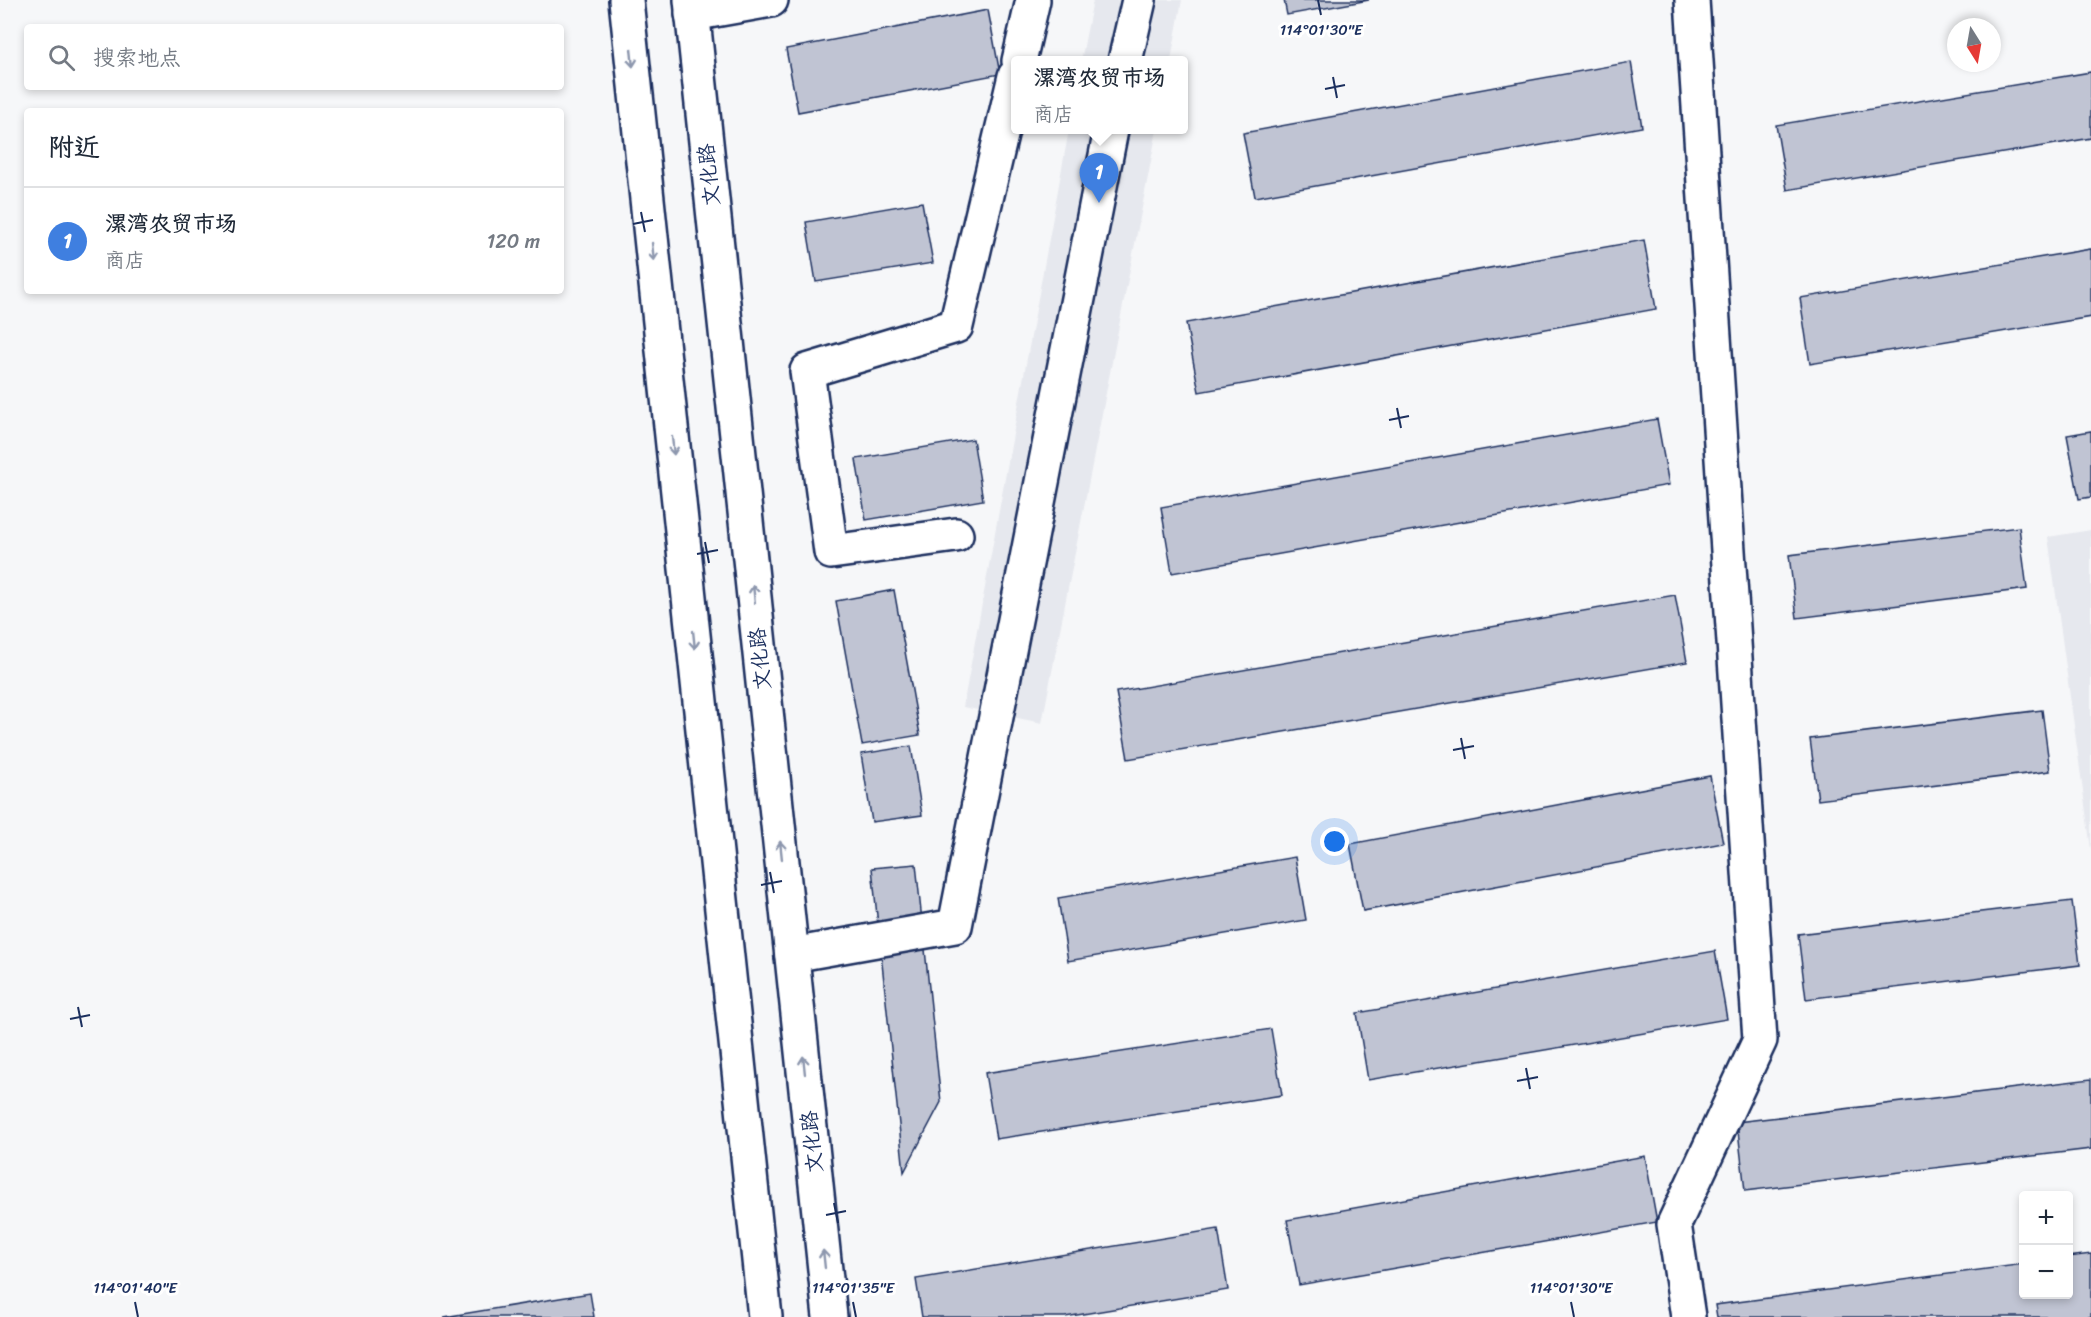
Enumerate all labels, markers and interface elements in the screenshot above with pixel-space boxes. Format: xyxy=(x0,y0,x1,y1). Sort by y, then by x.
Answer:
text: 114°01'30"E xyxy=(1280,17,1364,43)
north arrow xyxy=(1947,18,2001,72)
search box xyxy=(24,24,564,90)
text: 搜索地点 xyxy=(93,38,181,77)
icon: search xyxy=(45,41,78,74)
one-way arrow xyxy=(627,48,638,68)
popup xyxy=(1011,56,1188,134)
text: 漯湾农贸市场 xyxy=(1033,58,1166,97)
text: 商店 xyxy=(1033,97,1073,132)
text: 附近 xyxy=(48,124,100,170)
street label: 文化路 xyxy=(687,142,731,208)
pin: 1 xyxy=(1080,154,1118,203)
text: 漯湾农贸市场 xyxy=(105,204,237,243)
text: 1 xyxy=(63,224,72,259)
text: 120 m xyxy=(487,224,540,259)
one-way arrow xyxy=(648,242,659,262)
text: 商店 xyxy=(105,243,145,278)
one-way arrow xyxy=(668,436,679,455)
one-way arrow xyxy=(748,584,759,604)
street label: 文化路 xyxy=(738,626,782,692)
one-way arrow xyxy=(689,630,700,649)
your location xyxy=(1320,827,1349,856)
one-way arrow xyxy=(775,841,786,861)
one-way arrow xyxy=(798,1055,809,1075)
street label: 文化路 xyxy=(790,1109,834,1175)
map controls xyxy=(2019,1191,2073,1299)
button: + xyxy=(2019,1191,2073,1245)
button: − xyxy=(2019,1245,2073,1299)
one-way arrow xyxy=(818,1249,829,1269)
text: 114°01'40"E xyxy=(93,1275,178,1301)
text: 114°01'35"E xyxy=(812,1275,896,1301)
text: 114°01'30"E xyxy=(1530,1275,1614,1301)

